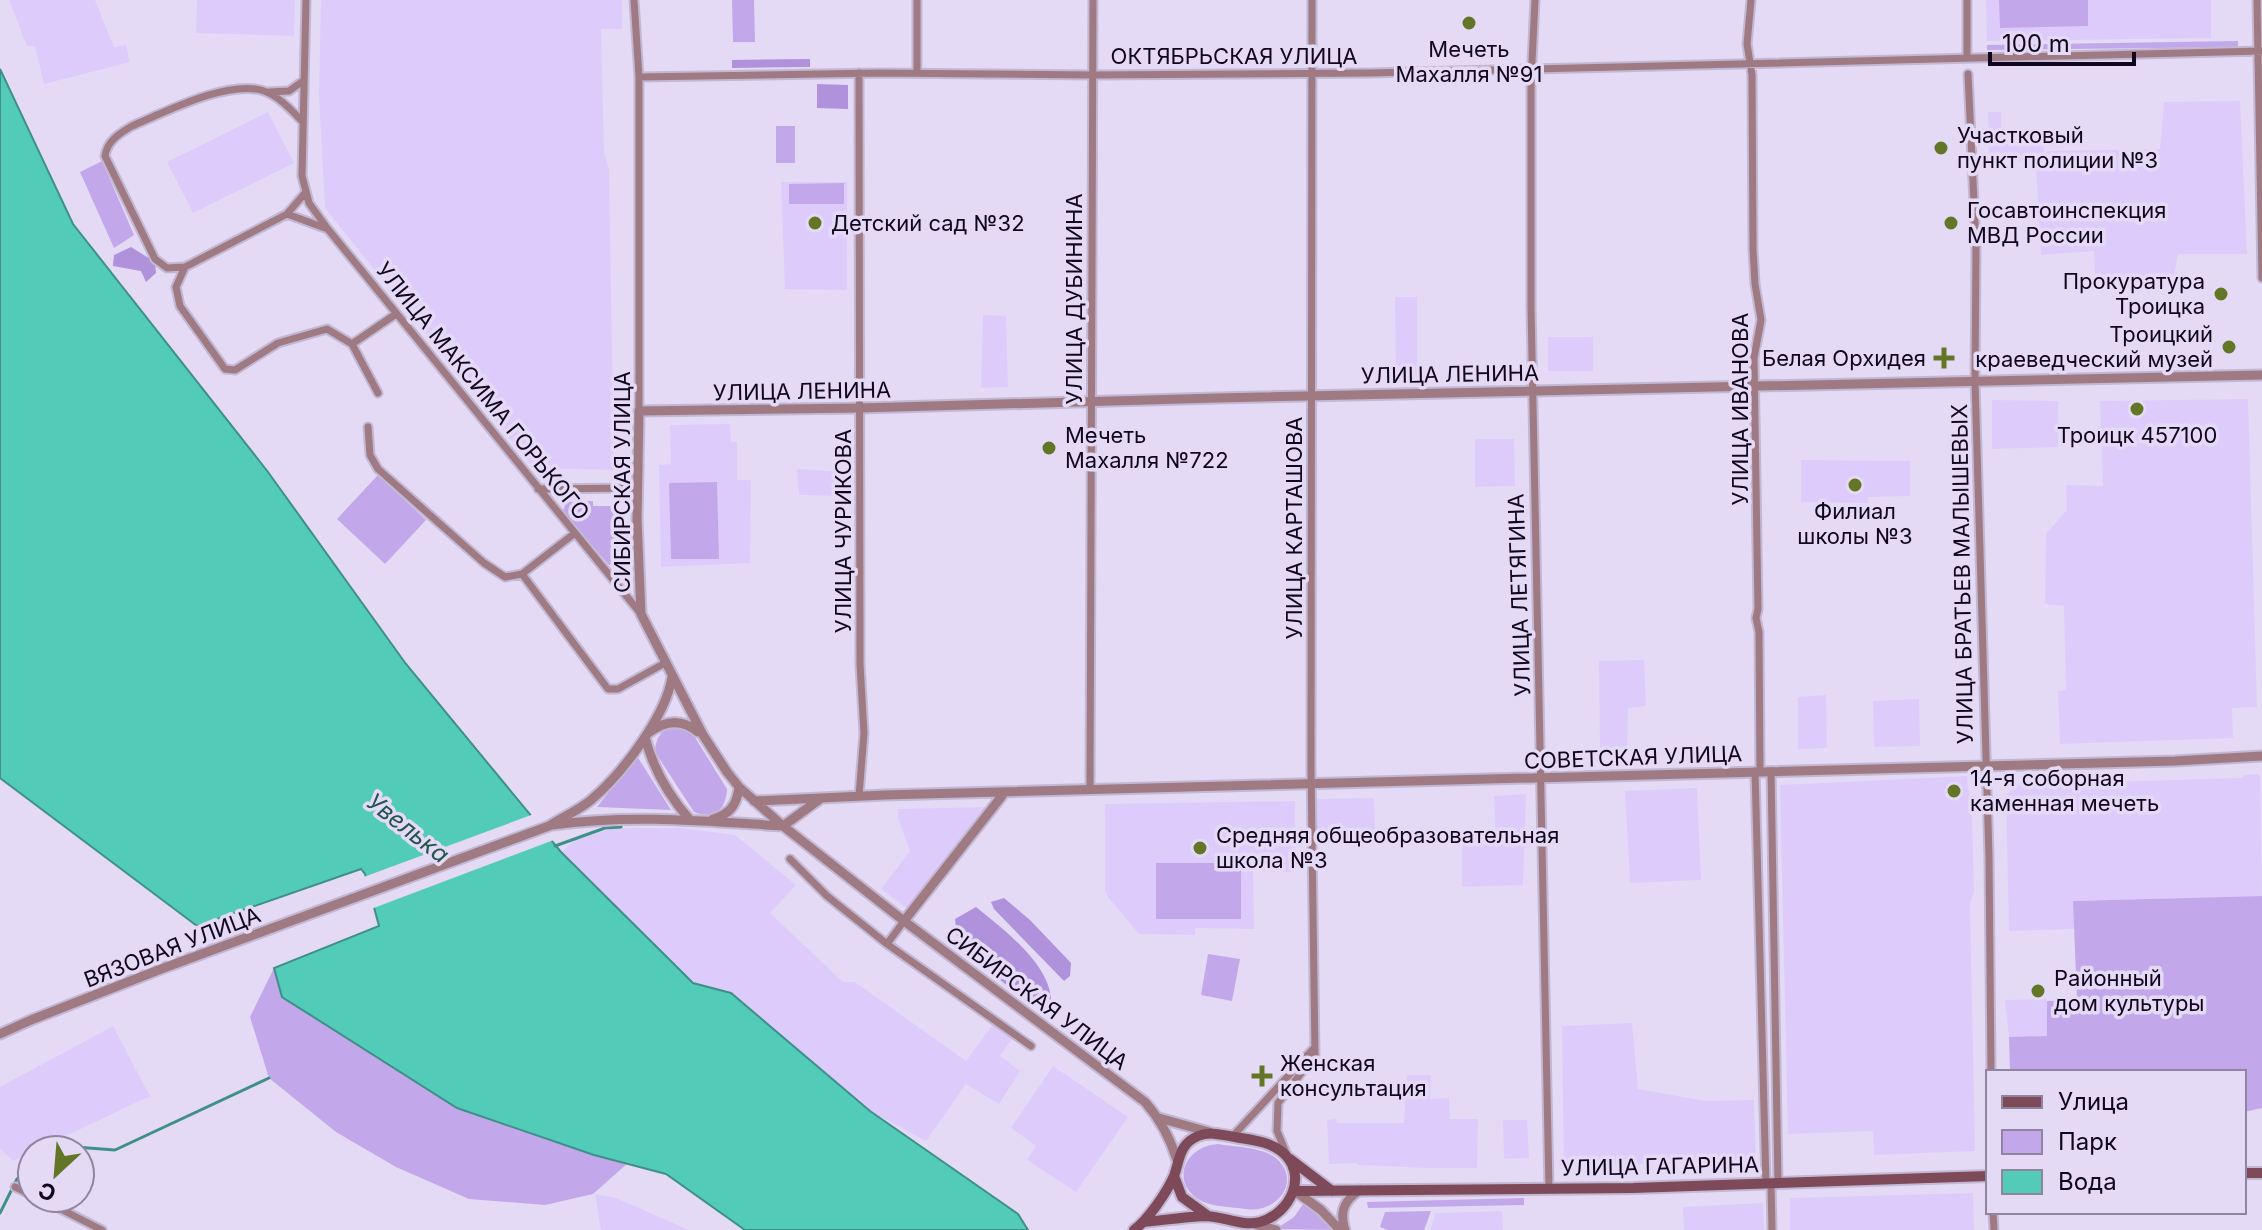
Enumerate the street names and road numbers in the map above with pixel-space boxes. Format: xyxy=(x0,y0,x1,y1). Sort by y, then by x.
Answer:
street label: ОКТЯБРЬСКАЯ УЛИЦА xyxy=(1111,43,1357,69)
street label: УЛИЦА ДУБИНИНА xyxy=(1061,193,1087,405)
street label: УЛИЦА МАКСИМА ГОРЬКОГО xyxy=(371,257,595,525)
street label: УЛИЦА ИВАНОВА xyxy=(1727,313,1753,505)
street label: УЛИЦА ЛЕНИНА xyxy=(1361,359,1539,389)
street label: СИБИРСКАЯ УЛИЦА xyxy=(609,371,635,593)
street label: УЛИЦА ЛЕНИНА xyxy=(713,376,891,406)
street label: УЛИЦА БРАТЬЕВ МАЛЫШЕВЫХ xyxy=(1946,404,1978,744)
street label: УЛИЦА КАРТАШОВА xyxy=(1281,416,1307,640)
street label: УЛИЦА ЧУРИКОВА xyxy=(830,429,856,633)
street label: УЛИЦА ЛЕТЯГИНА xyxy=(1502,493,1536,697)
street label: СОВЕТСКАЯ УЛИЦА xyxy=(1523,740,1743,774)
street label: ВЯЗОВАЯ УЛИЦА xyxy=(80,901,264,993)
street label: СИБИРСКАЯ УЛИЦА xyxy=(941,921,1133,1075)
street label: УЛИЦА ГАГАРИНА xyxy=(1561,1151,1759,1181)

